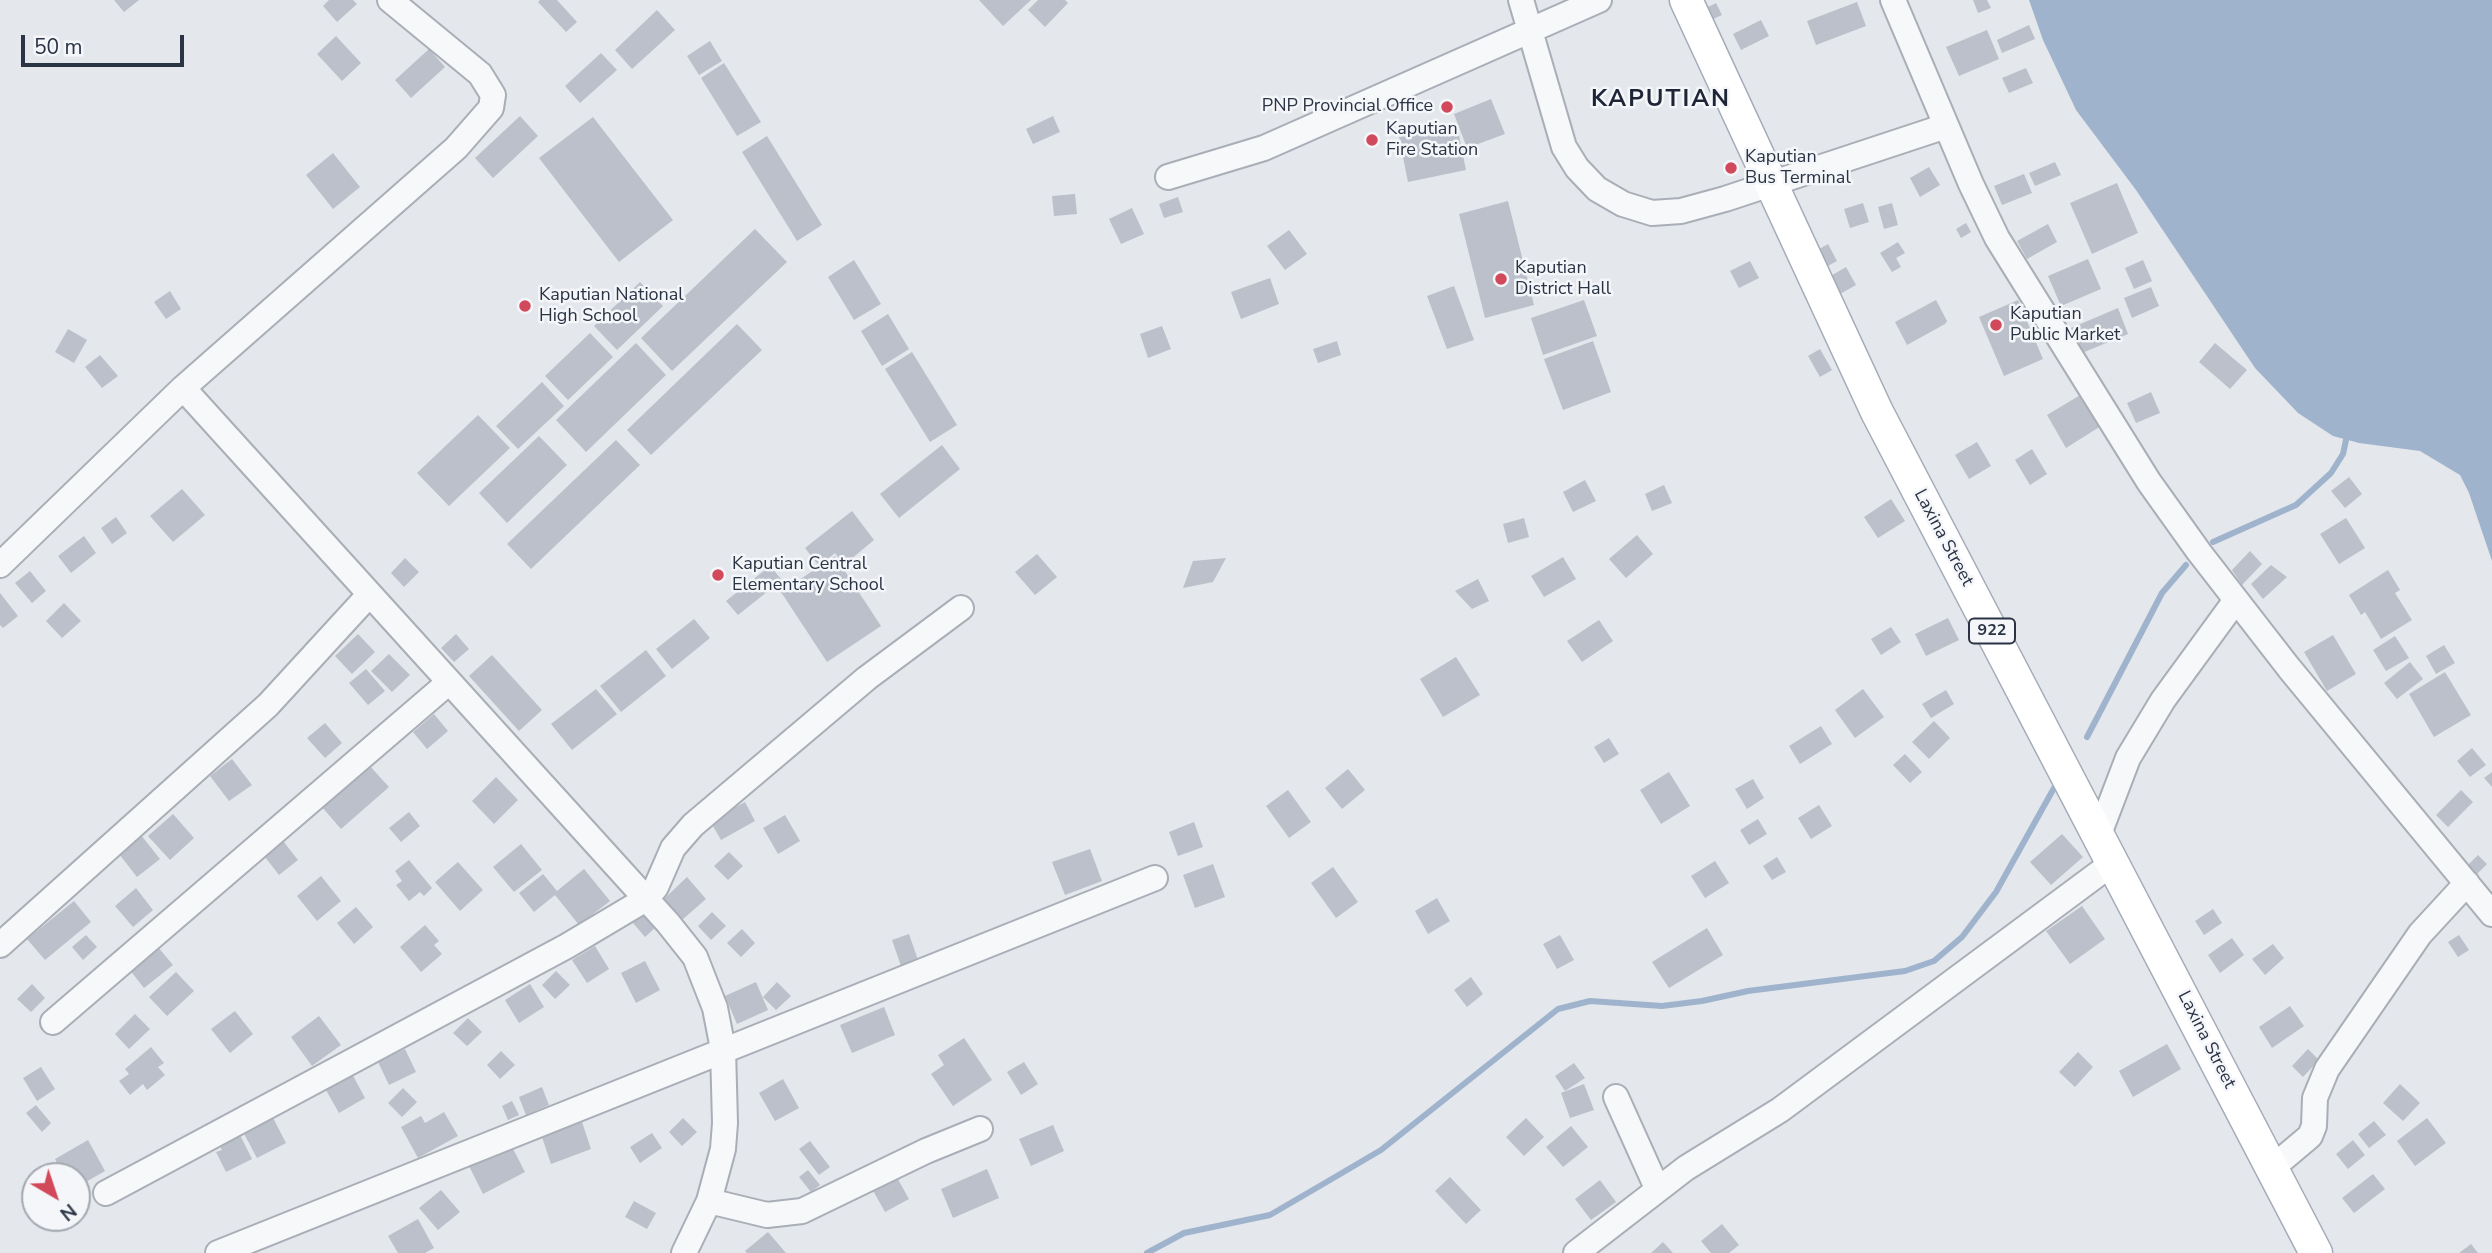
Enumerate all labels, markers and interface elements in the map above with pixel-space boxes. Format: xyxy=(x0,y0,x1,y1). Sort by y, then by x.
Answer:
scale bar xyxy=(24,21,187,65)
text: 50 m xyxy=(34,33,83,61)
district label: KAPUTIAN xyxy=(1592,86,1730,114)
place label: PNP Provincial Office xyxy=(1262,96,1433,118)
marker: PNP Provincial Office xyxy=(1439,99,1455,115)
place label: Kaputian Fire Station xyxy=(1386,119,1478,162)
marker: Kaputian Fire Station xyxy=(1364,132,1380,148)
place label: Kaputian Bus Terminal xyxy=(1745,147,1851,190)
marker: Kaputian Bus Terminal xyxy=(1723,160,1739,176)
place label: Kaputian District Hall xyxy=(1515,258,1611,300)
marker: Kaputian District Hall xyxy=(1493,271,1509,287)
place label: Kaputian National High School xyxy=(539,285,684,328)
marker: Kaputian National High School xyxy=(517,298,533,314)
place label: Kaputian Public Market xyxy=(2010,304,2120,346)
marker: Kaputian Public Market xyxy=(1988,317,2004,333)
street label: Laxina Street xyxy=(1908,486,1978,590)
place label: Kaputian Central Elementary School xyxy=(732,554,884,596)
marker: Kaputian Central Elementary School xyxy=(710,567,726,583)
road number: 922 xyxy=(1969,618,2015,644)
street label: Laxina Street xyxy=(2172,988,2240,1092)
north arrow xyxy=(21,1162,91,1232)
text: N xyxy=(54,1197,82,1226)

